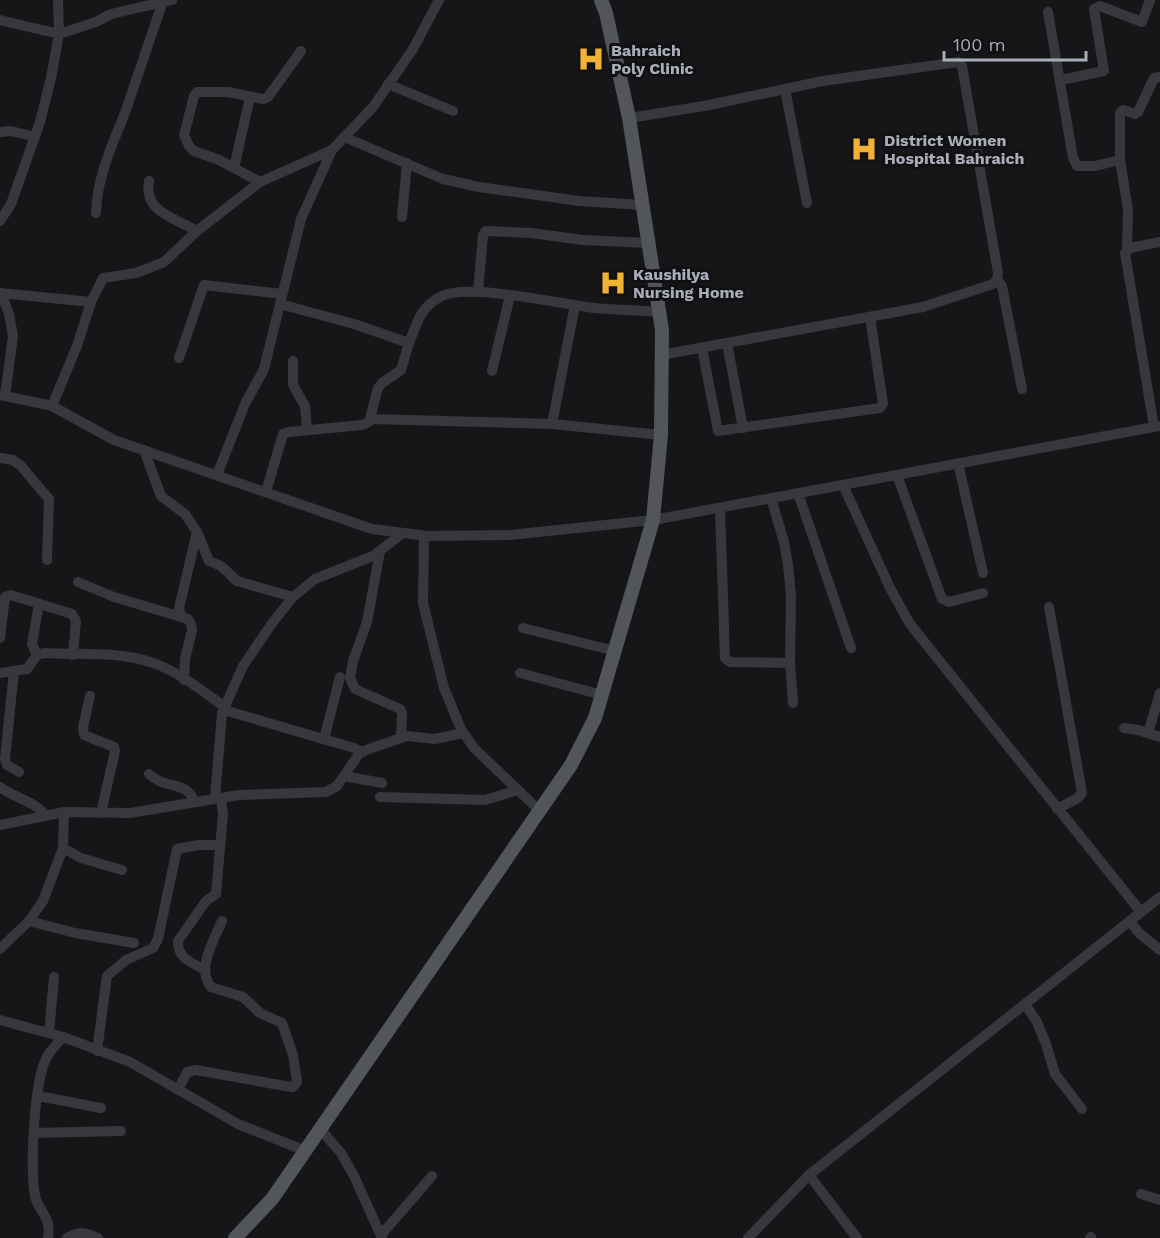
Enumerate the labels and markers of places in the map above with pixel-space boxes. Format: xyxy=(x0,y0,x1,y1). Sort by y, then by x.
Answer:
place label: Bahraich Poly Clinic xyxy=(611,41,694,78)
hospital icon: Bahraich Poly Clinic xyxy=(576,44,606,74)
place label: District Women Hospital Bahraich xyxy=(884,131,1024,168)
hospital icon: District Women Hospital Bahraich xyxy=(849,134,879,164)
place label: Kaushilya Nursing Home xyxy=(633,265,744,302)
hospital icon: Kaushilya Nursing Home xyxy=(598,268,628,298)

